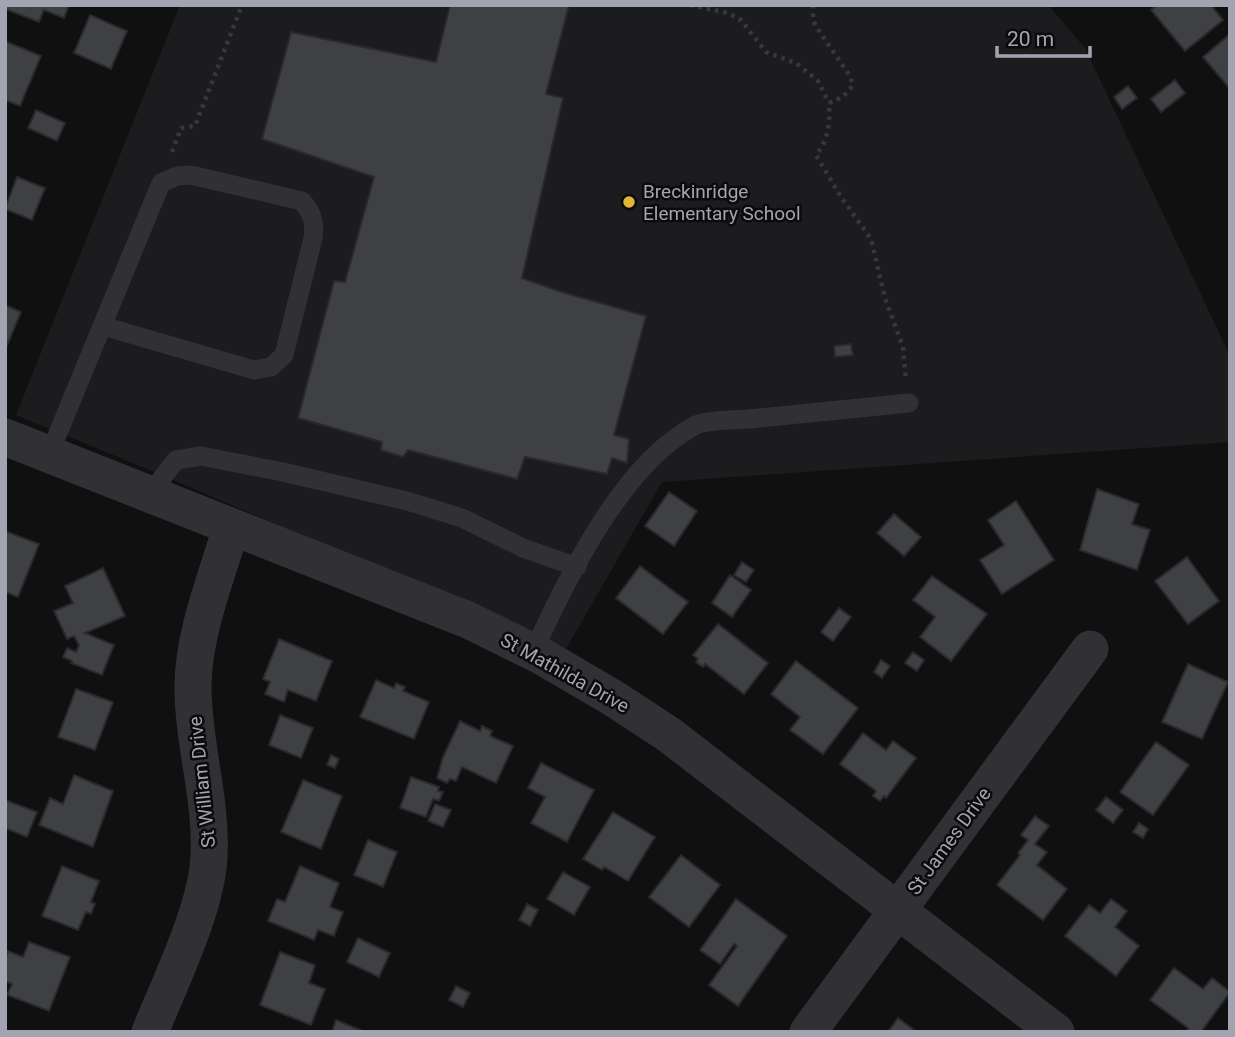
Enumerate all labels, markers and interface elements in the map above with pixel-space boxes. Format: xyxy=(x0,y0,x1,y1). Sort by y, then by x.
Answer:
scale bar xyxy=(997,14,1090,58)
text: 20 m xyxy=(1007,27,1054,51)
place label: Breckinridge Elementary School xyxy=(643,180,801,225)
marker: Breckinridge Elementary School xyxy=(621,194,637,210)
street label: St Mathilda Drive xyxy=(497,628,633,718)
street label: St William Drive xyxy=(184,715,220,849)
street label: St James Drive xyxy=(902,783,996,899)

